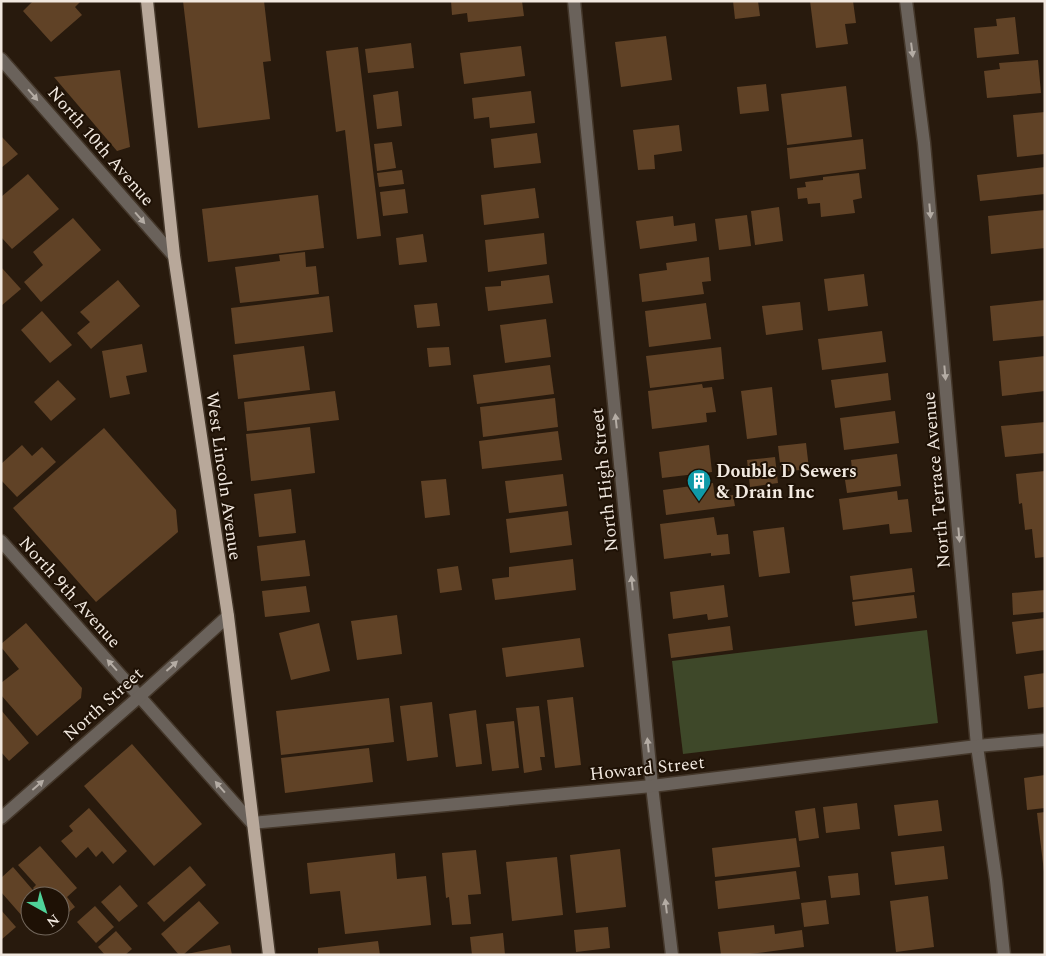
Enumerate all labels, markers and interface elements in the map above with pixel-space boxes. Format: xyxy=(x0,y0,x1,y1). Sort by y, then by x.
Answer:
one-way arrow xyxy=(909,42,917,58)
street label: North 10th Avenue xyxy=(41,80,160,212)
one-way arrow xyxy=(28,89,39,102)
one-way arrow xyxy=(927,203,935,219)
one-way arrow xyxy=(135,211,146,224)
one-way arrow xyxy=(941,365,949,381)
street label: West Lincoln Avenue xyxy=(198,390,249,562)
street label: North Terrace Avenue xyxy=(915,391,958,569)
street label: North High Street xyxy=(584,407,625,553)
one-way arrow xyxy=(612,413,620,429)
place label: Double D Sewers & Drain Inc xyxy=(716,458,857,506)
building icon: Double D Sewers & Drain Inc xyxy=(686,468,712,502)
one-way arrow xyxy=(955,527,963,543)
street label: North 9th Avenue xyxy=(12,530,127,654)
one-way arrow xyxy=(628,575,636,591)
one-way arrow xyxy=(107,658,118,671)
one-way arrow xyxy=(166,660,178,672)
street label: North Street xyxy=(57,661,149,748)
one-way arrow xyxy=(644,737,652,753)
street label: Howard Street xyxy=(588,749,706,788)
one-way arrow xyxy=(31,780,44,791)
one-way arrow xyxy=(214,781,226,793)
north arrow xyxy=(20,886,70,936)
one-way arrow xyxy=(662,898,670,914)
text: N xyxy=(42,909,64,932)

